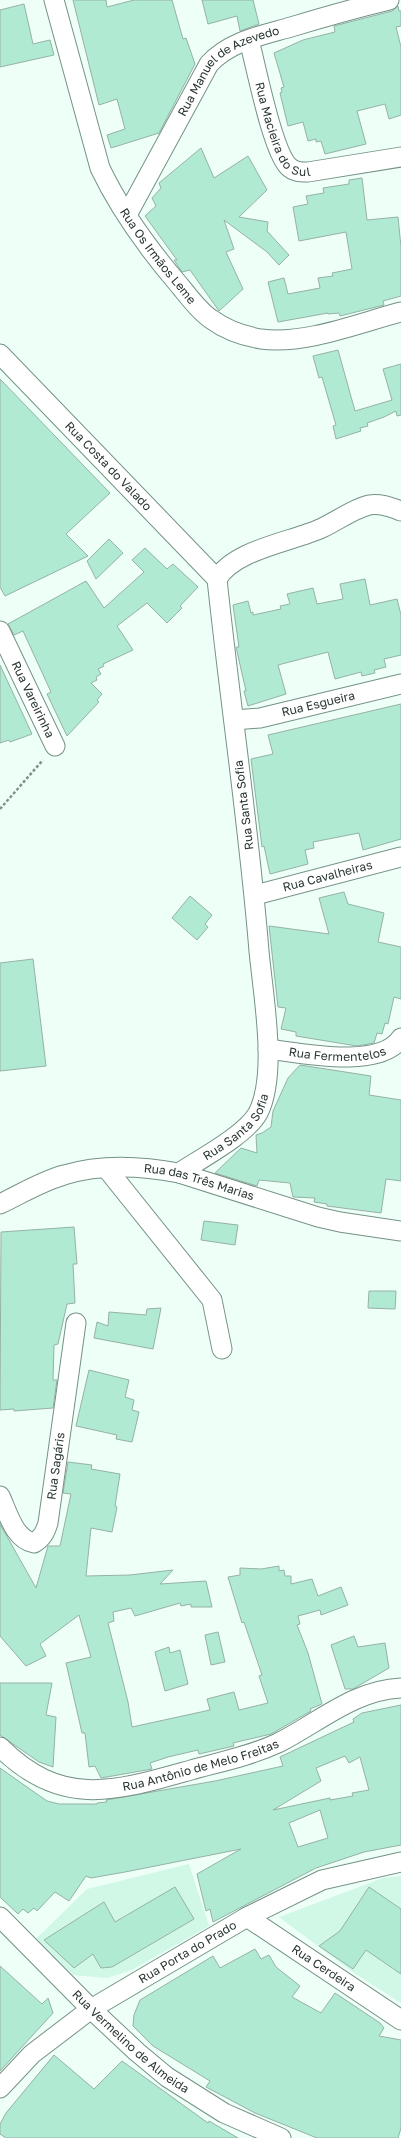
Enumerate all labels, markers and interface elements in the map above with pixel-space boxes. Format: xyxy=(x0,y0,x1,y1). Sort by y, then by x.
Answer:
street label: Rua Manuel de Azevedo xyxy=(174,23,281,119)
street label: Rua Macieira do Sul xyxy=(252,80,312,179)
street label: Rua Os Irmãos Leme xyxy=(117,205,200,307)
street label: Rua Costa do Valado xyxy=(62,418,155,514)
street label: Rua Vareirinha xyxy=(9,659,58,740)
street label: Rua Esgueira xyxy=(280,687,356,720)
street label: Rua Santa Sofia xyxy=(231,759,256,851)
street label: Rua Cavalheiras xyxy=(281,857,374,894)
street label: Rua Fermentelos xyxy=(288,1043,388,1064)
street label: Rua Santa Sofia xyxy=(200,1092,271,1163)
street label: Rua das Três Marias xyxy=(143,1160,256,1203)
street label: Rua Sagáris xyxy=(43,1431,68,1501)
street label: Rua Antônio de Melo Freitas xyxy=(121,1736,281,1794)
street label: Rua Porta do Prado xyxy=(136,1917,239,1986)
street label: Rua Cerdeira xyxy=(289,1941,359,1994)
street label: Rua Vermelino de Almeida xyxy=(69,1987,192,2096)

